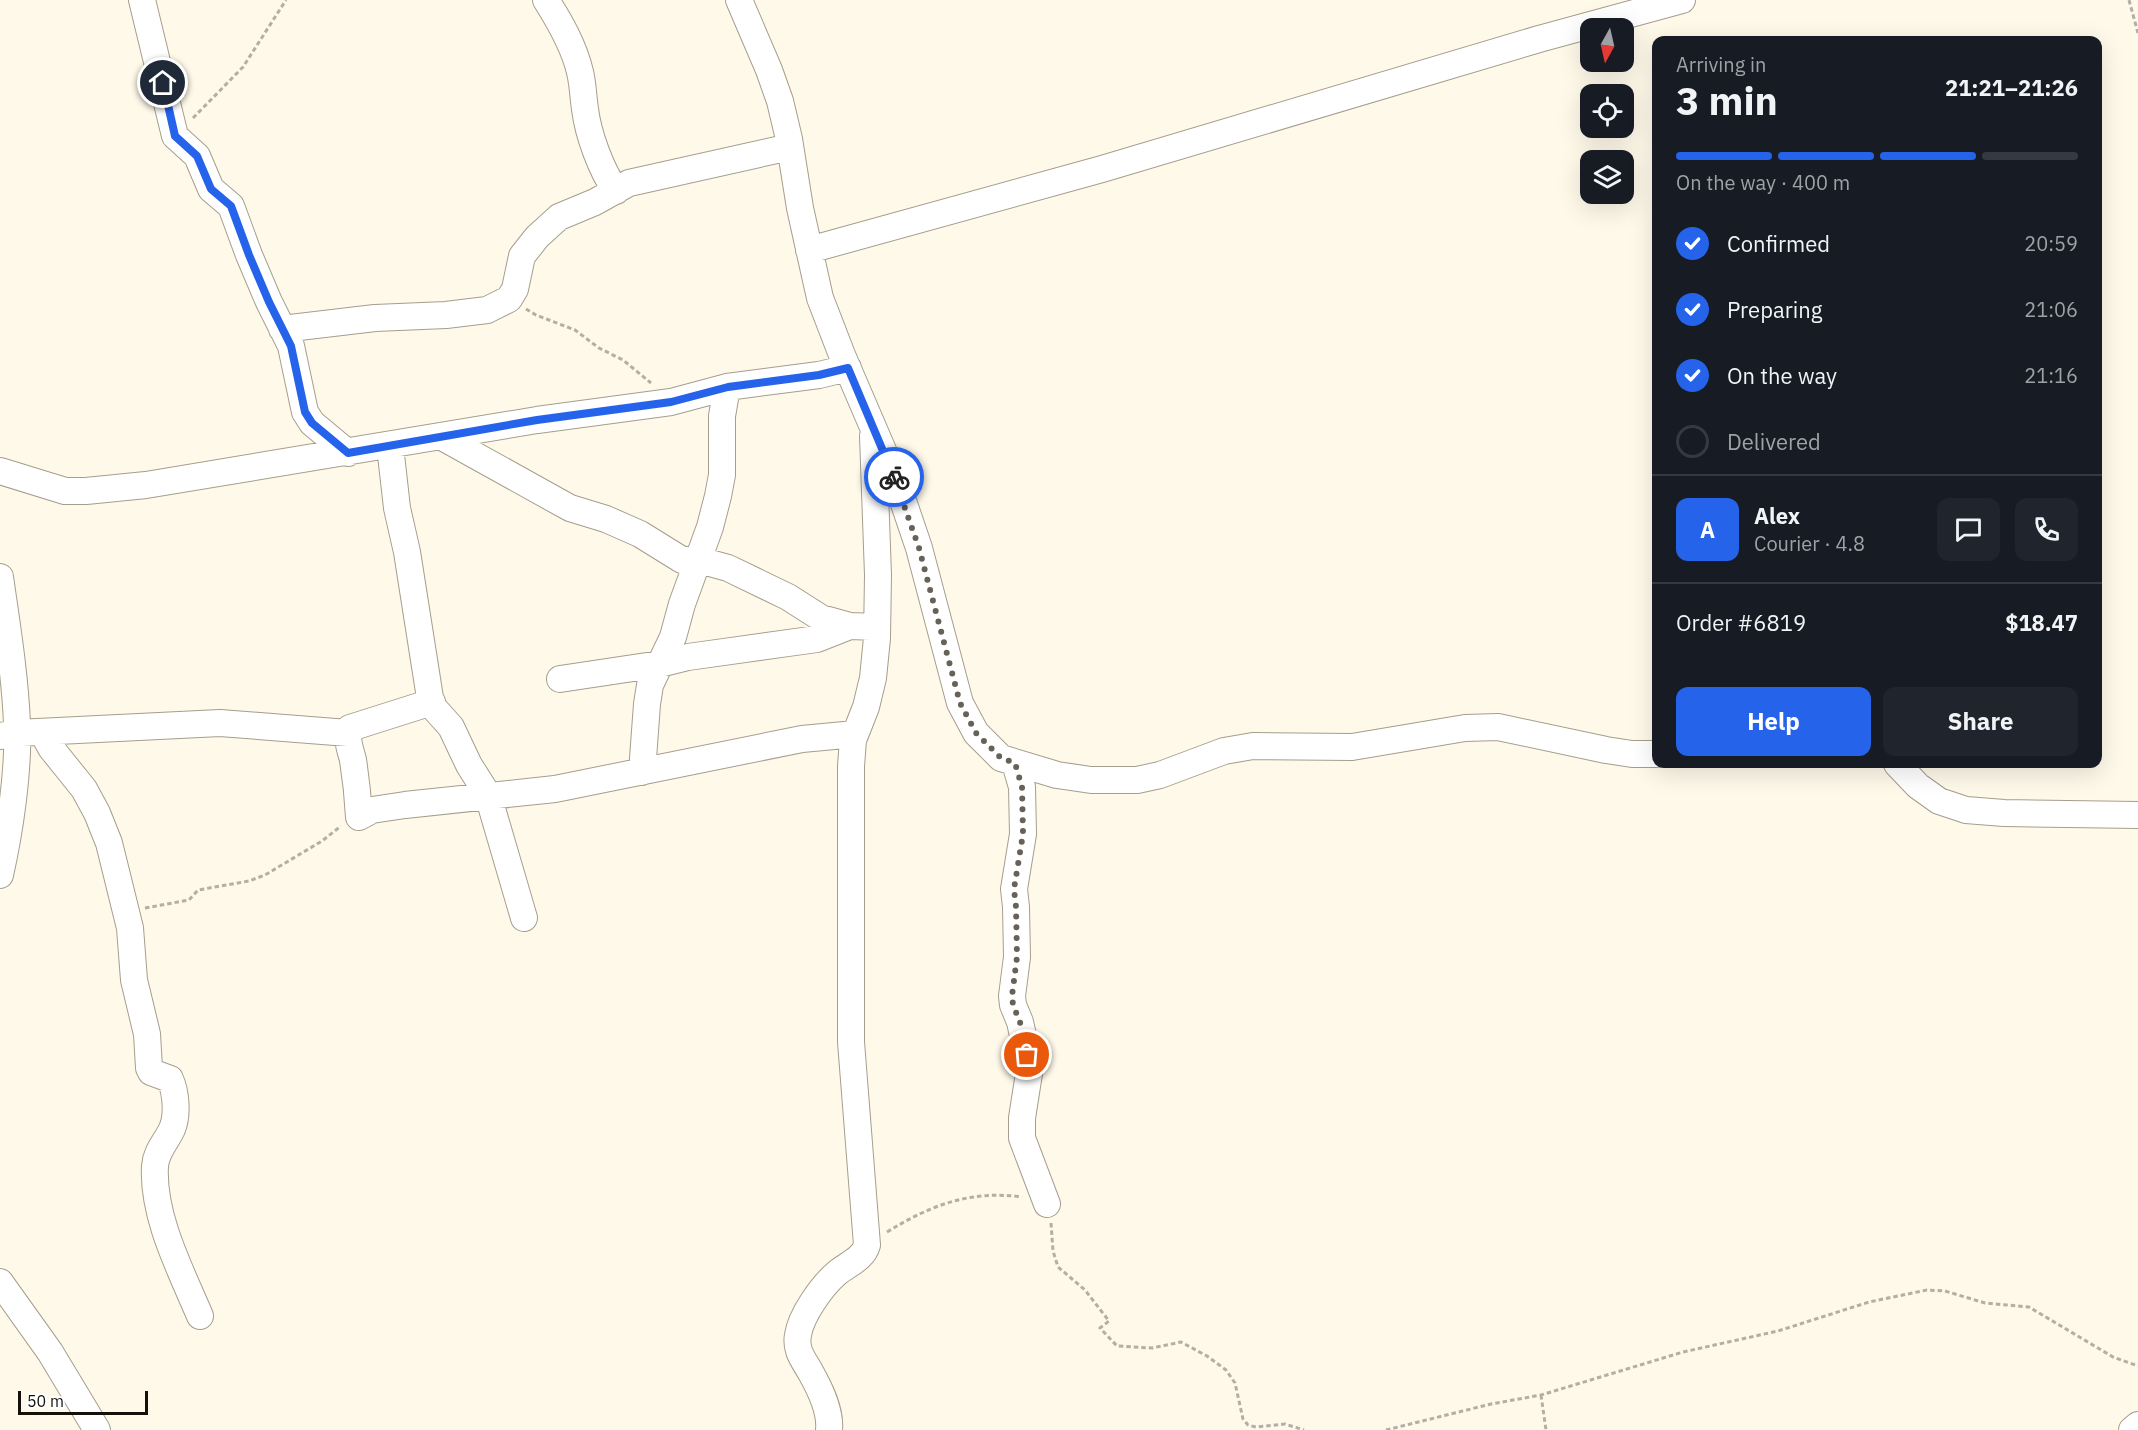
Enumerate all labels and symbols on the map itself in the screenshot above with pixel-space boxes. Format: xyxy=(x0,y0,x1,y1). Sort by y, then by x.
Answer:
north arrow xyxy=(1580,18,1634,72)
pin xyxy=(137,57,188,108)
courier xyxy=(864,447,924,507)
pin xyxy=(1001,1029,1052,1080)
scale bar xyxy=(18,1388,148,1416)

